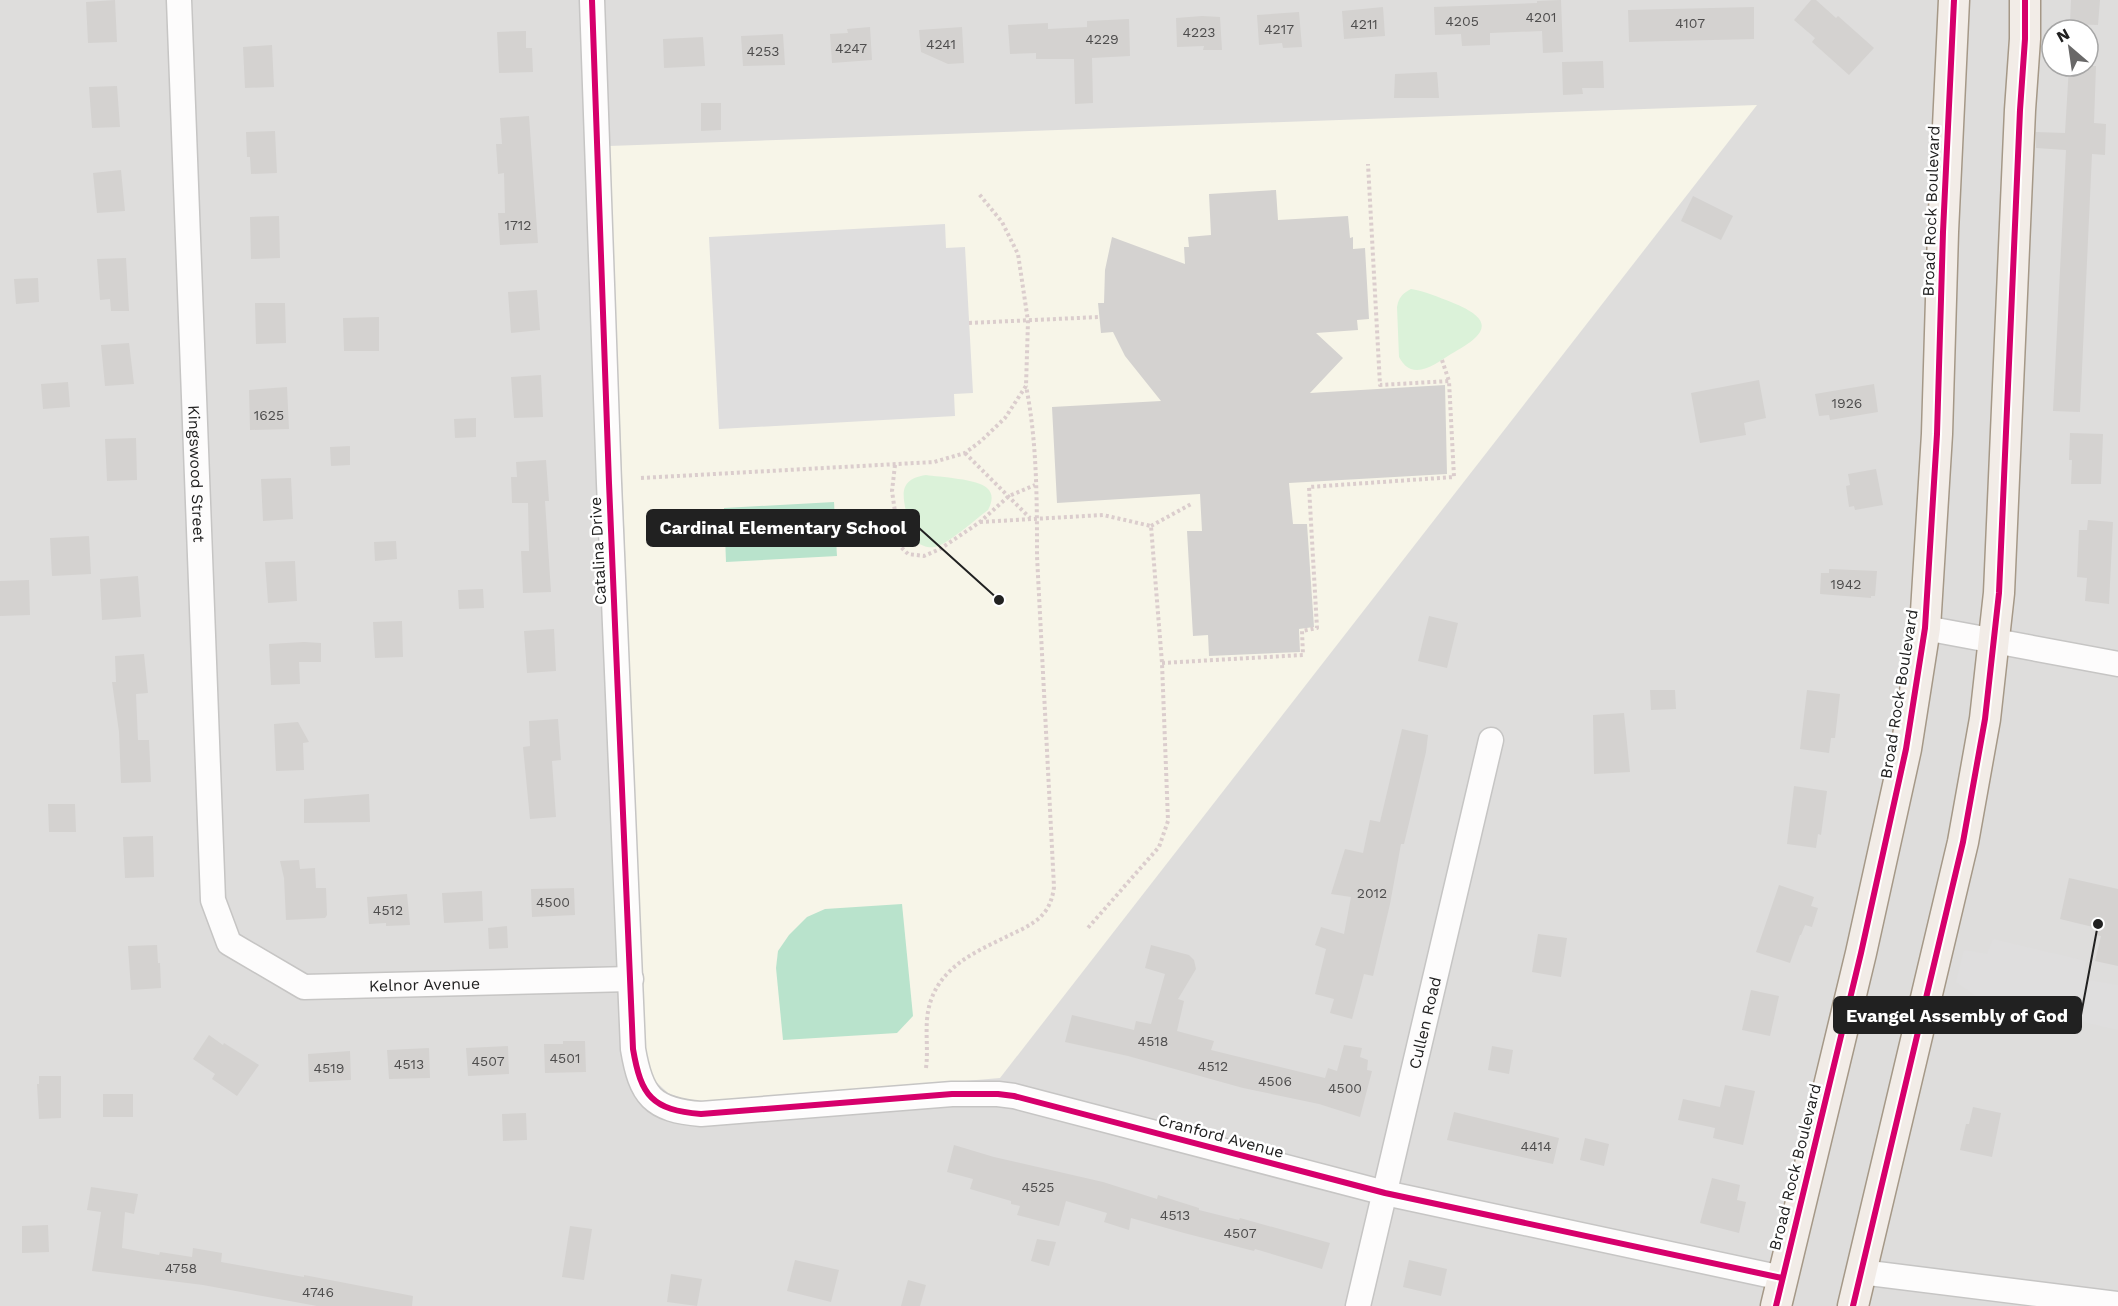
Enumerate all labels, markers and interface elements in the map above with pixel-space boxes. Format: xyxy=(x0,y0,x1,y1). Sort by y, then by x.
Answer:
house number: 4201 xyxy=(1526,9,1556,25)
house number: 4205 xyxy=(1445,13,1479,29)
house number: 4107 xyxy=(1675,15,1705,31)
house number: 4211 xyxy=(1350,16,1378,32)
north arrow xyxy=(2040,18,2100,78)
house number: 4217 xyxy=(1264,21,1294,37)
house number: 4223 xyxy=(1182,24,1216,40)
text: N xyxy=(2053,24,2073,47)
house number: 4229 xyxy=(1085,31,1119,47)
house number: 4241 xyxy=(926,36,956,52)
house number: 4247 xyxy=(835,40,867,56)
house number: 4253 xyxy=(746,43,780,59)
street label: Broad Rock Boulevard xyxy=(1919,125,1943,297)
house number: 1712 xyxy=(505,217,531,233)
house number: 1926 xyxy=(1832,395,1862,411)
street label: Kingswood Street xyxy=(185,405,209,543)
house number: 1625 xyxy=(254,407,284,423)
street label: Catalina Drive xyxy=(586,496,610,606)
callout: Cardinal Elementary School xyxy=(647,510,919,546)
text: Cardinal Elementary School xyxy=(660,517,907,538)
house number: 1942 xyxy=(1831,576,1861,592)
street label: Broad Rock Boulevard xyxy=(1876,608,1922,780)
house number: 2012 xyxy=(1357,885,1387,901)
house number: 4500 xyxy=(536,894,570,910)
house number: 4512 xyxy=(373,902,403,918)
street label: Kelnor Avenue xyxy=(369,973,480,995)
street label: Cullen Road xyxy=(1405,975,1445,1071)
callout: Evangel Assembly of God xyxy=(1834,997,2081,1033)
text: Evangel Assembly of God xyxy=(1846,1005,2068,1026)
house number: 4518 xyxy=(1138,1033,1168,1049)
house number: 4501 xyxy=(550,1050,580,1066)
house number: 4507 xyxy=(472,1053,505,1069)
house number: 4513 xyxy=(394,1056,424,1072)
house number: 4512 xyxy=(1198,1058,1228,1074)
house number: 4519 xyxy=(314,1060,344,1076)
house number: 4506 xyxy=(1258,1073,1292,1089)
house number: 4500 xyxy=(1328,1080,1362,1096)
street label: Broad Rock Boulevard xyxy=(1765,1082,1825,1252)
street label: Cranford Avenue xyxy=(1156,1110,1286,1162)
house number: 4414 xyxy=(1521,1138,1551,1154)
house number: 4525 xyxy=(1021,1179,1055,1195)
house number: 4513 xyxy=(1160,1207,1190,1223)
house number: 4507 xyxy=(1224,1225,1257,1241)
house number: 4758 xyxy=(165,1260,197,1276)
house number: 4746 xyxy=(302,1284,334,1300)

